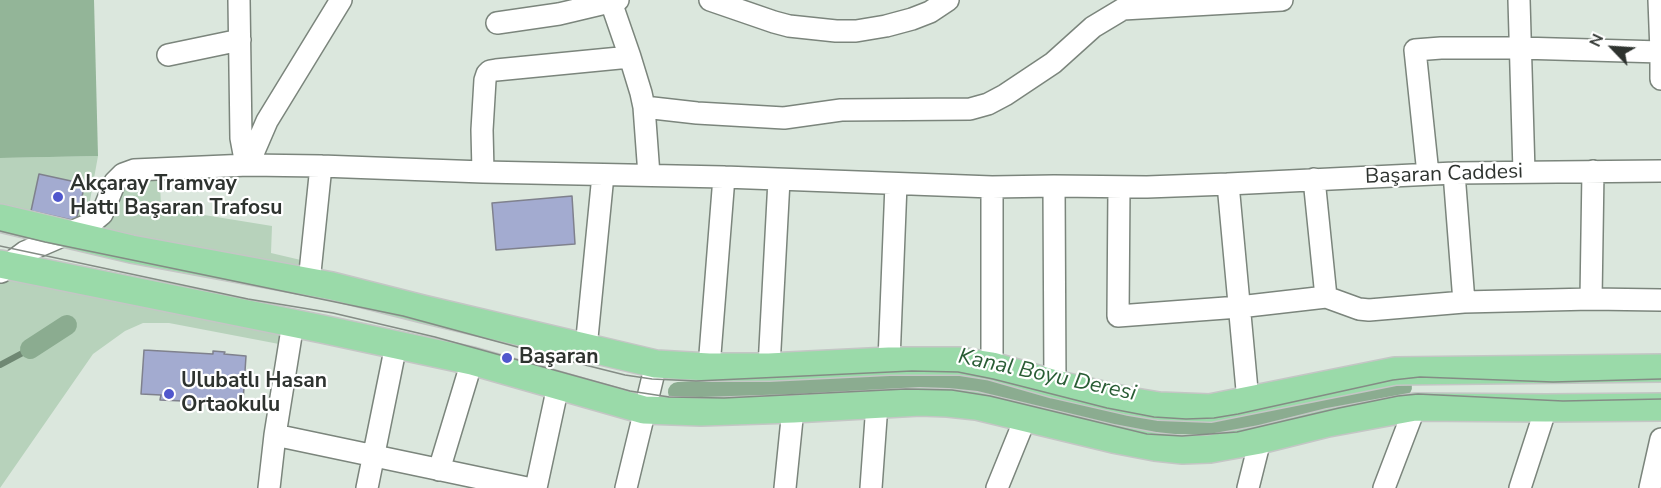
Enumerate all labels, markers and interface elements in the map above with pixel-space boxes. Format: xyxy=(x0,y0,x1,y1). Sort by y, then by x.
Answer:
north arrow xyxy=(1583,18,1643,78)
text: N xyxy=(1584,30,1609,50)
street label: Başaran Caddesi xyxy=(1365,160,1523,190)
place label: Akçaray Tramvay Hattı Başaran Trafosu xyxy=(70,172,282,222)
marker: Akçaray Tramvay Hattı Başaran Trafosu xyxy=(51,190,65,204)
water label: Kanal Boyu Deresi xyxy=(956,344,1138,408)
place label: Başaran xyxy=(519,345,599,371)
marker: Başaran xyxy=(500,351,514,365)
place label: Ulubatlı Hasan Ortaokulu xyxy=(181,369,327,419)
marker: Ulubatlı Hasan Ortaokulu xyxy=(162,387,176,401)

